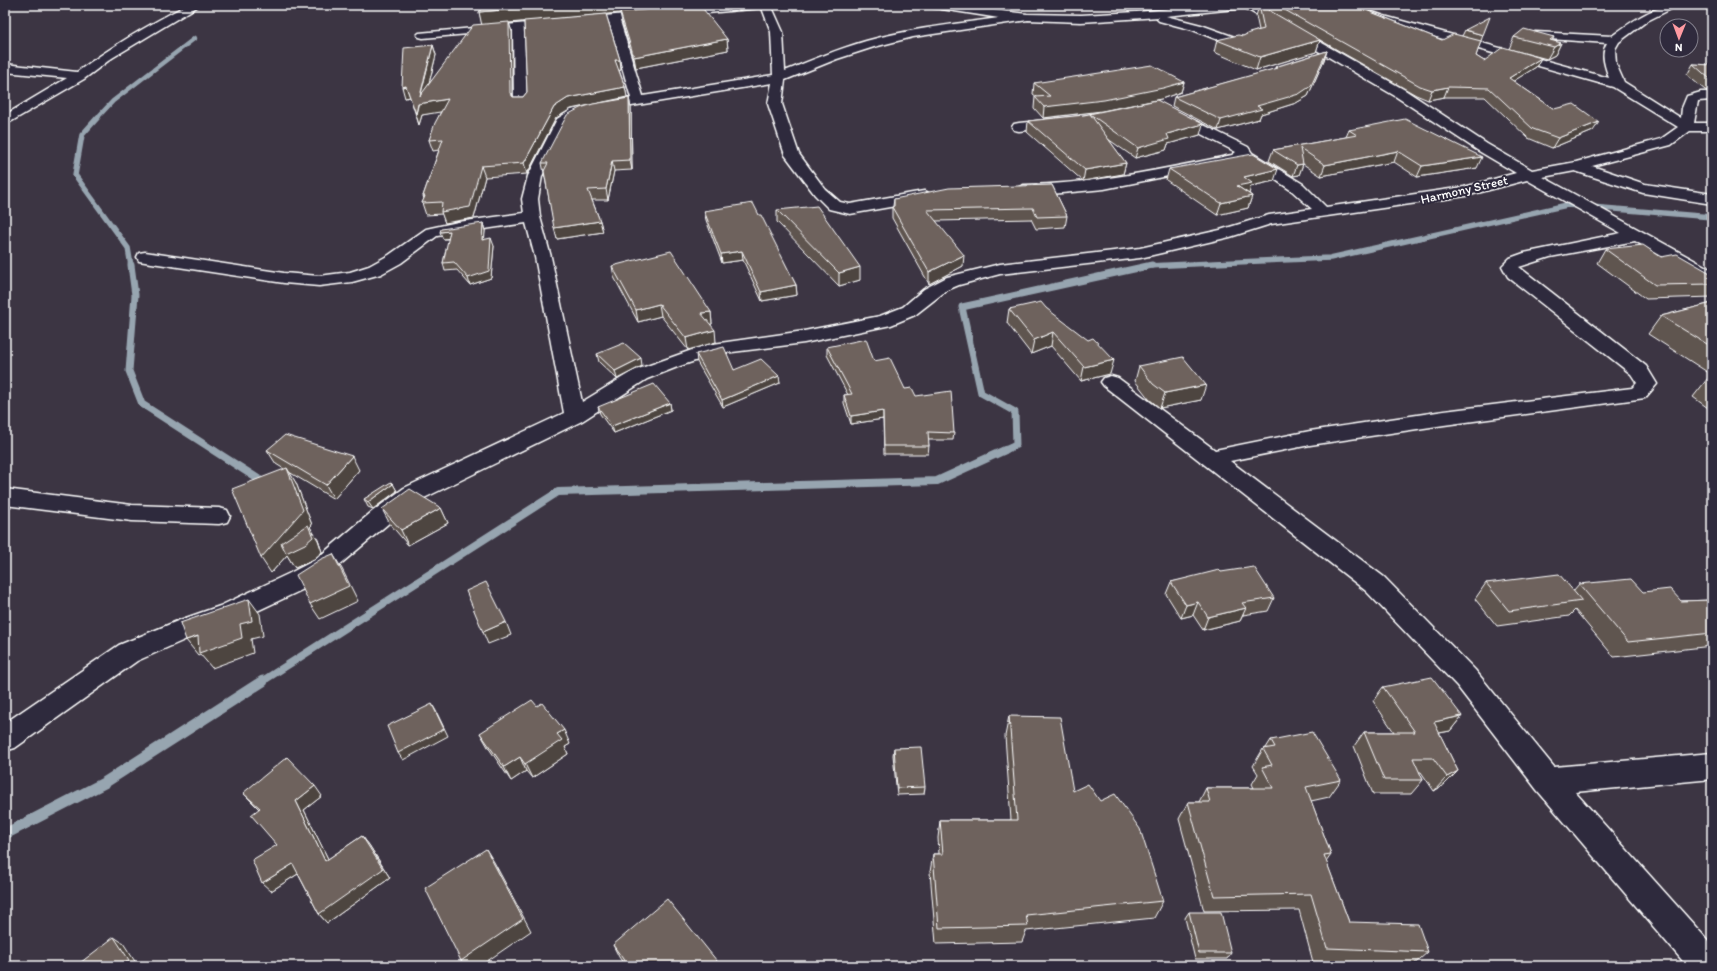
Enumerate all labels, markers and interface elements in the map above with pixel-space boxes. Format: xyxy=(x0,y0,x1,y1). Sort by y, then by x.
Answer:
north arrow xyxy=(1659,18,1699,58)
text: N xyxy=(1675,41,1683,54)
street label: Harmony Street xyxy=(1419,172,1509,207)

